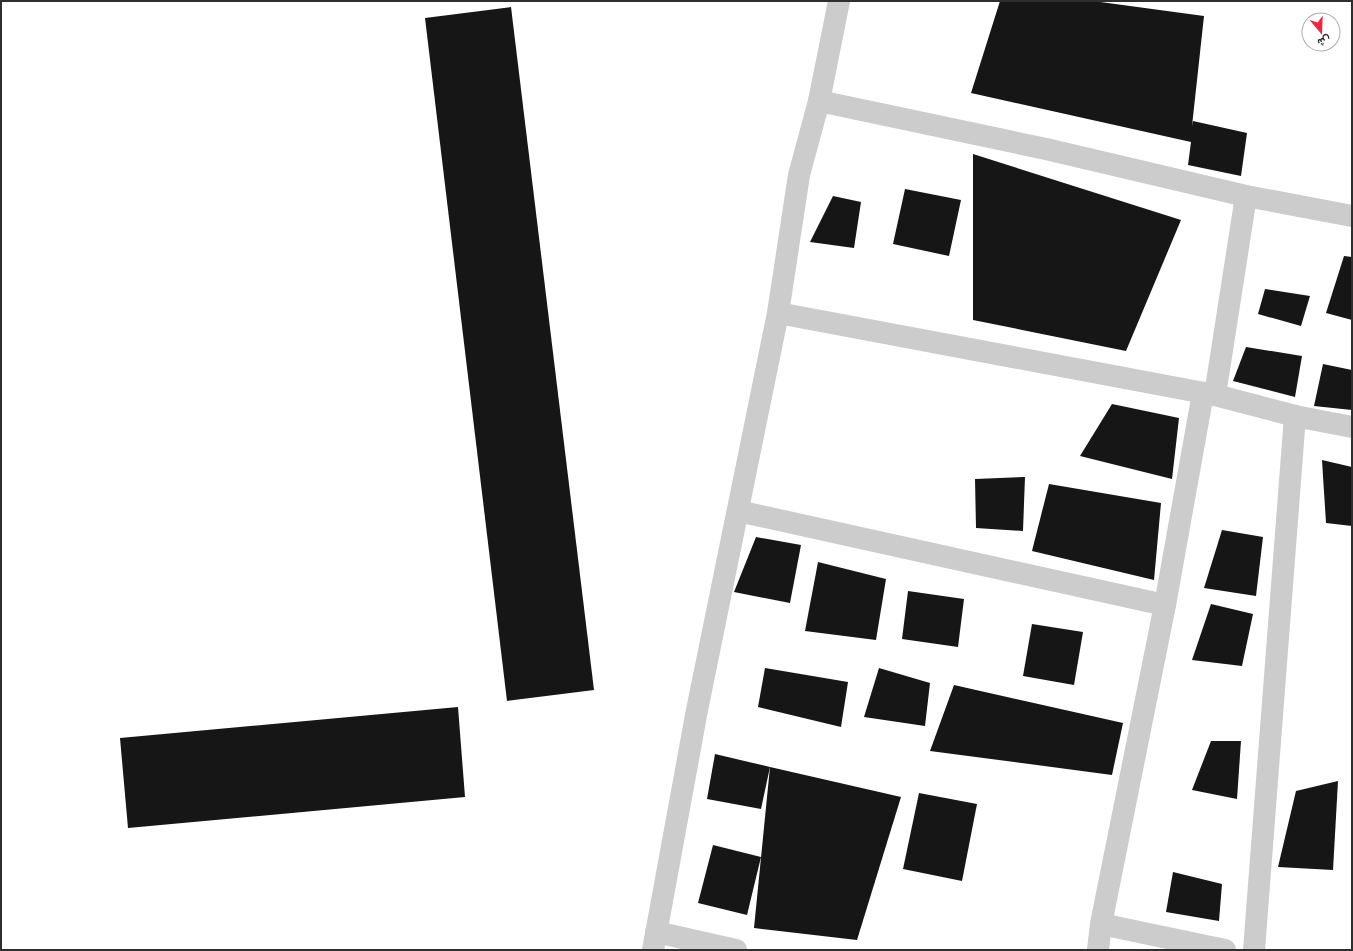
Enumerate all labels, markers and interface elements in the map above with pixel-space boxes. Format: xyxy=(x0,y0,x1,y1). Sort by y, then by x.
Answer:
north arrow xyxy=(1301,12,1341,52)
text: ش xyxy=(1316,33,1333,51)

